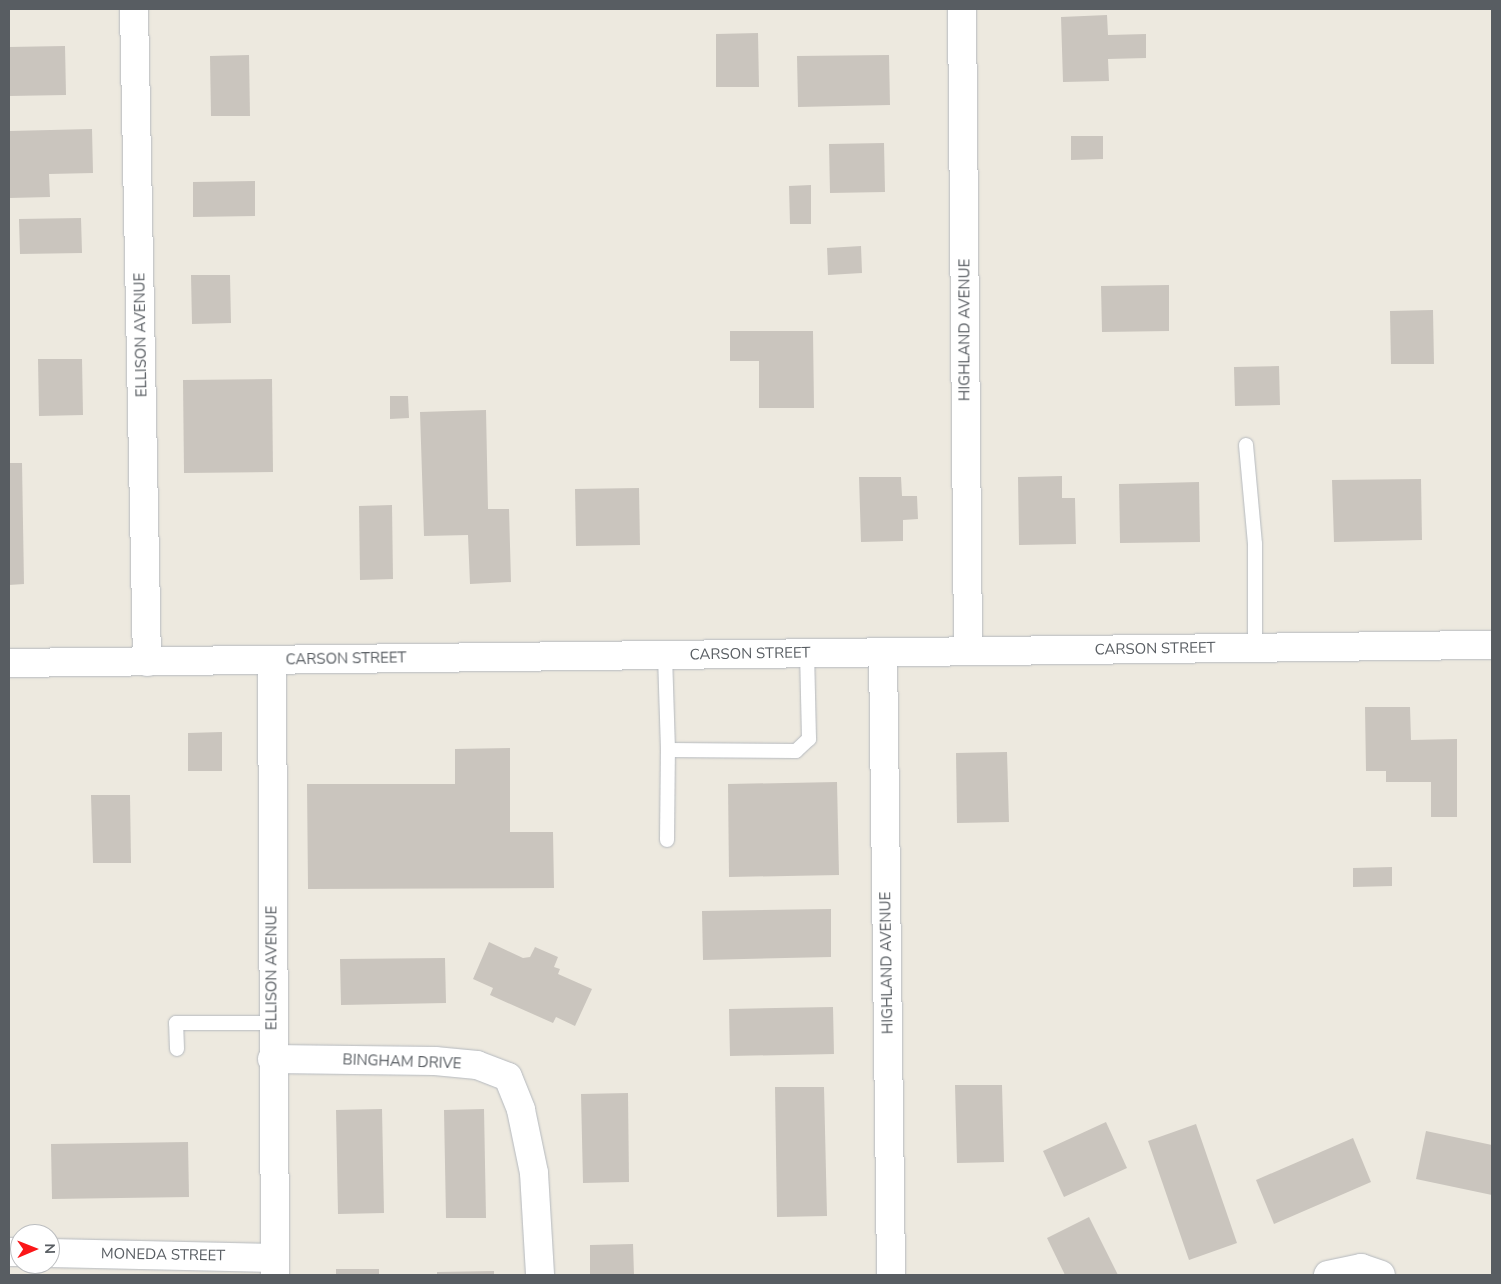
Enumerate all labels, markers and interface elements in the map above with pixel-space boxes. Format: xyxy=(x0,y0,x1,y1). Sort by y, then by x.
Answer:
street label: HIGHLAND AVENUE xyxy=(956,259,974,401)
street label: ELLISON AVENUE xyxy=(131,273,151,397)
street label: CARSON STREET xyxy=(1094,639,1216,659)
street label: CARSON STREET xyxy=(689,644,811,664)
street label: CARSON STREET xyxy=(285,649,407,669)
street label: HIGHLAND AVENUE xyxy=(877,892,897,1034)
street label: ELLISON AVENUE xyxy=(263,906,281,1030)
street label: BINGHAM DRIVE xyxy=(342,1051,462,1073)
north arrow xyxy=(10,1224,60,1274)
text: N xyxy=(40,1243,59,1254)
street label: MONEDA STREET xyxy=(101,1245,225,1265)

